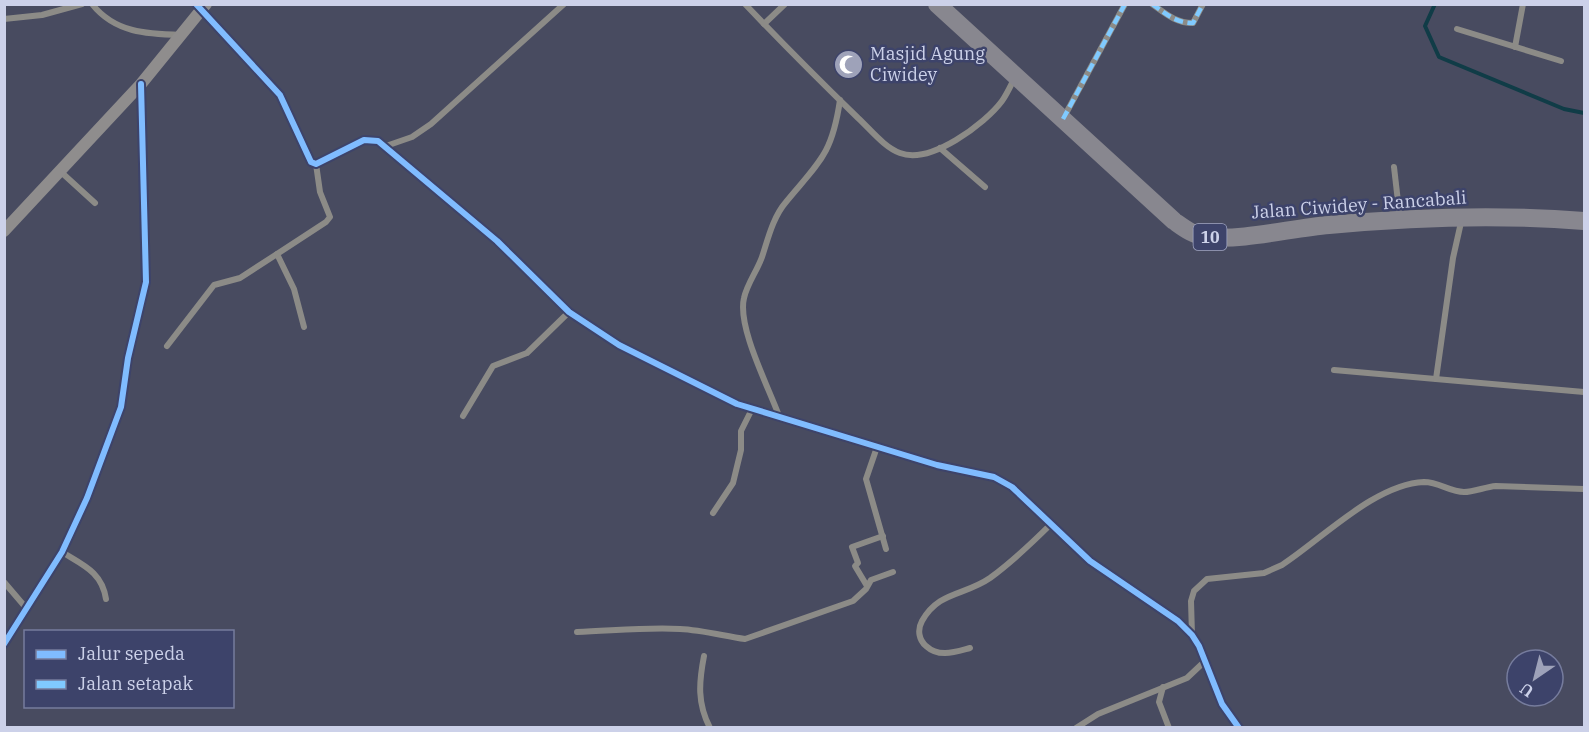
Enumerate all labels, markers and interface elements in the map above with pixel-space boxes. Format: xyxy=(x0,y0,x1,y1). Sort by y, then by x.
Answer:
place label: Masjid Agung Ciwidey xyxy=(870,42,985,86)
mosque icon: Masjid Agung Ciwidey xyxy=(833,48,865,80)
street label: Jalan Ciwidey - Rancabali xyxy=(1251,185,1468,223)
road number: 10 xyxy=(1194,224,1226,250)
legend xyxy=(24,630,234,708)
text: Jalur sepeda xyxy=(78,642,185,665)
north arrow xyxy=(1505,648,1565,708)
text: Jalan setapak xyxy=(78,672,194,695)
text: U xyxy=(1516,679,1537,702)

